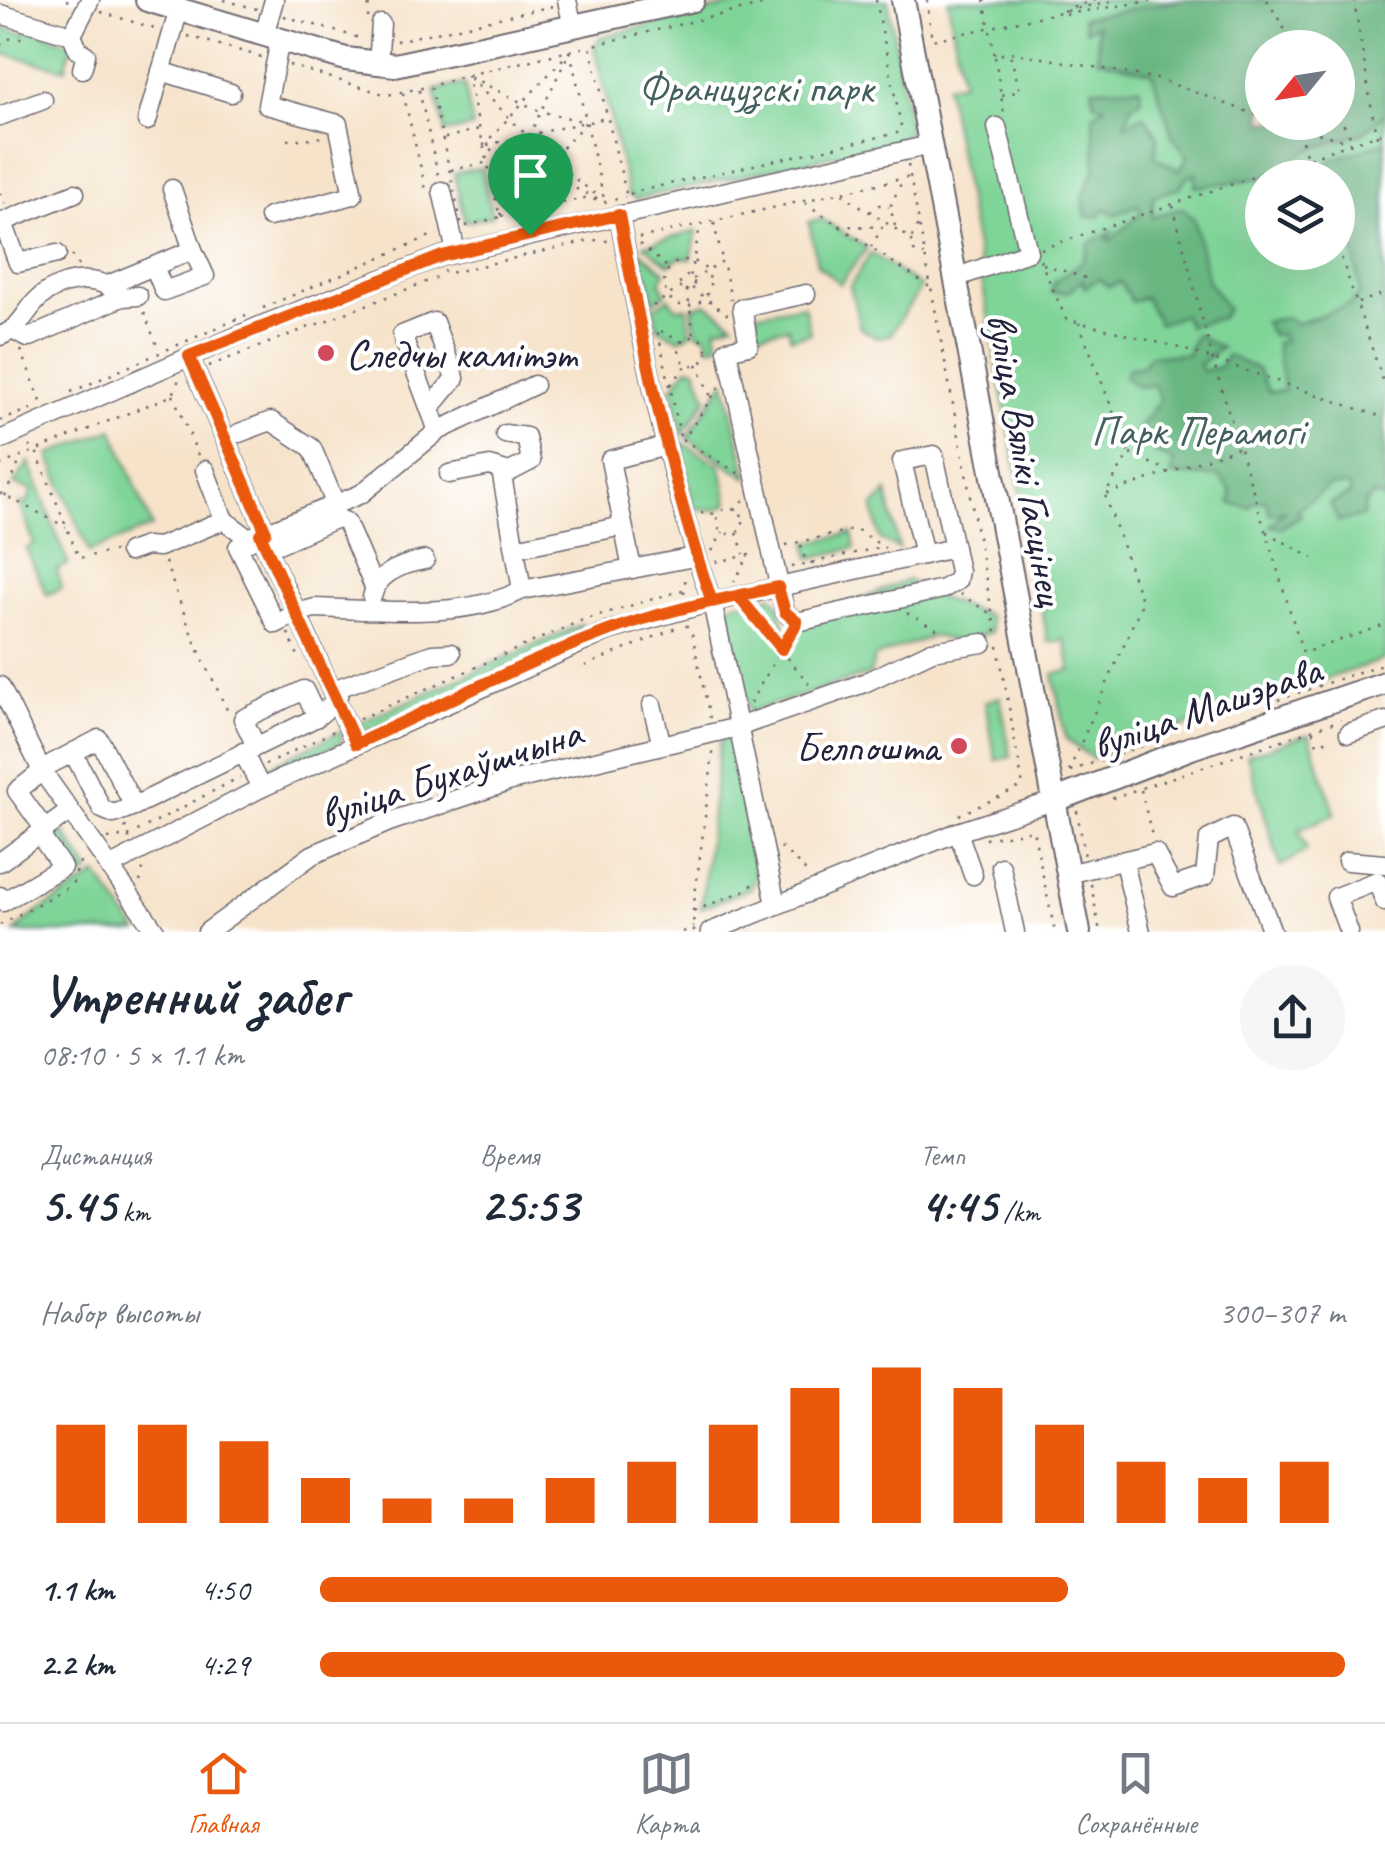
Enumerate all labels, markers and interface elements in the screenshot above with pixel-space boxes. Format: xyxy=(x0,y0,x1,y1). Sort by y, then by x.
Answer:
north arrow xyxy=(1245,30,1355,140)
map controls xyxy=(1245,30,1355,270)
park label: Французскі парк xyxy=(638,62,876,115)
pin xyxy=(488,133,573,236)
icon: arrive xyxy=(503,148,558,203)
button: layers xyxy=(1245,160,1355,270)
street label: вуліца Вялікі Гасцінец xyxy=(974,309,1078,611)
place label: Следчы камітэт xyxy=(346,328,578,381)
marker: Следчы камітэт xyxy=(315,342,337,364)
park label: Парк Перамогі xyxy=(1091,405,1310,458)
street label: вуліца Машэрава xyxy=(1085,642,1331,771)
street label: вуліца Бухаўшчына xyxy=(313,705,591,841)
place label: Белпошта xyxy=(796,721,943,774)
marker: Белпошта xyxy=(948,735,970,757)
text: Утренний забег xyxy=(40,961,347,1031)
button: share xyxy=(1240,965,1345,1070)
text: 08:10 · 5 × 1.1 km xyxy=(40,1034,244,1075)
text: Дистанция xyxy=(40,1138,152,1173)
text: Время xyxy=(480,1138,539,1173)
text: Темп xyxy=(920,1138,965,1173)
text: 5.45 xyxy=(40,1173,116,1236)
text: 25:53 xyxy=(480,1173,578,1236)
text: 4:45 xyxy=(920,1173,997,1236)
text: km xyxy=(116,1194,150,1229)
text: /km xyxy=(997,1194,1040,1229)
text: Набор высоты xyxy=(40,1292,199,1333)
text: 300–307 m xyxy=(1219,1292,1345,1333)
text: 1.1 km xyxy=(40,1569,114,1610)
text: 4:50 xyxy=(200,1569,250,1610)
text: 2.2 km xyxy=(40,1644,114,1685)
text: 4:29 xyxy=(200,1644,250,1685)
tab: Главная xyxy=(188,1746,258,1841)
tab: Карта xyxy=(635,1746,699,1841)
tab: Сохранённые xyxy=(1075,1746,1197,1841)

